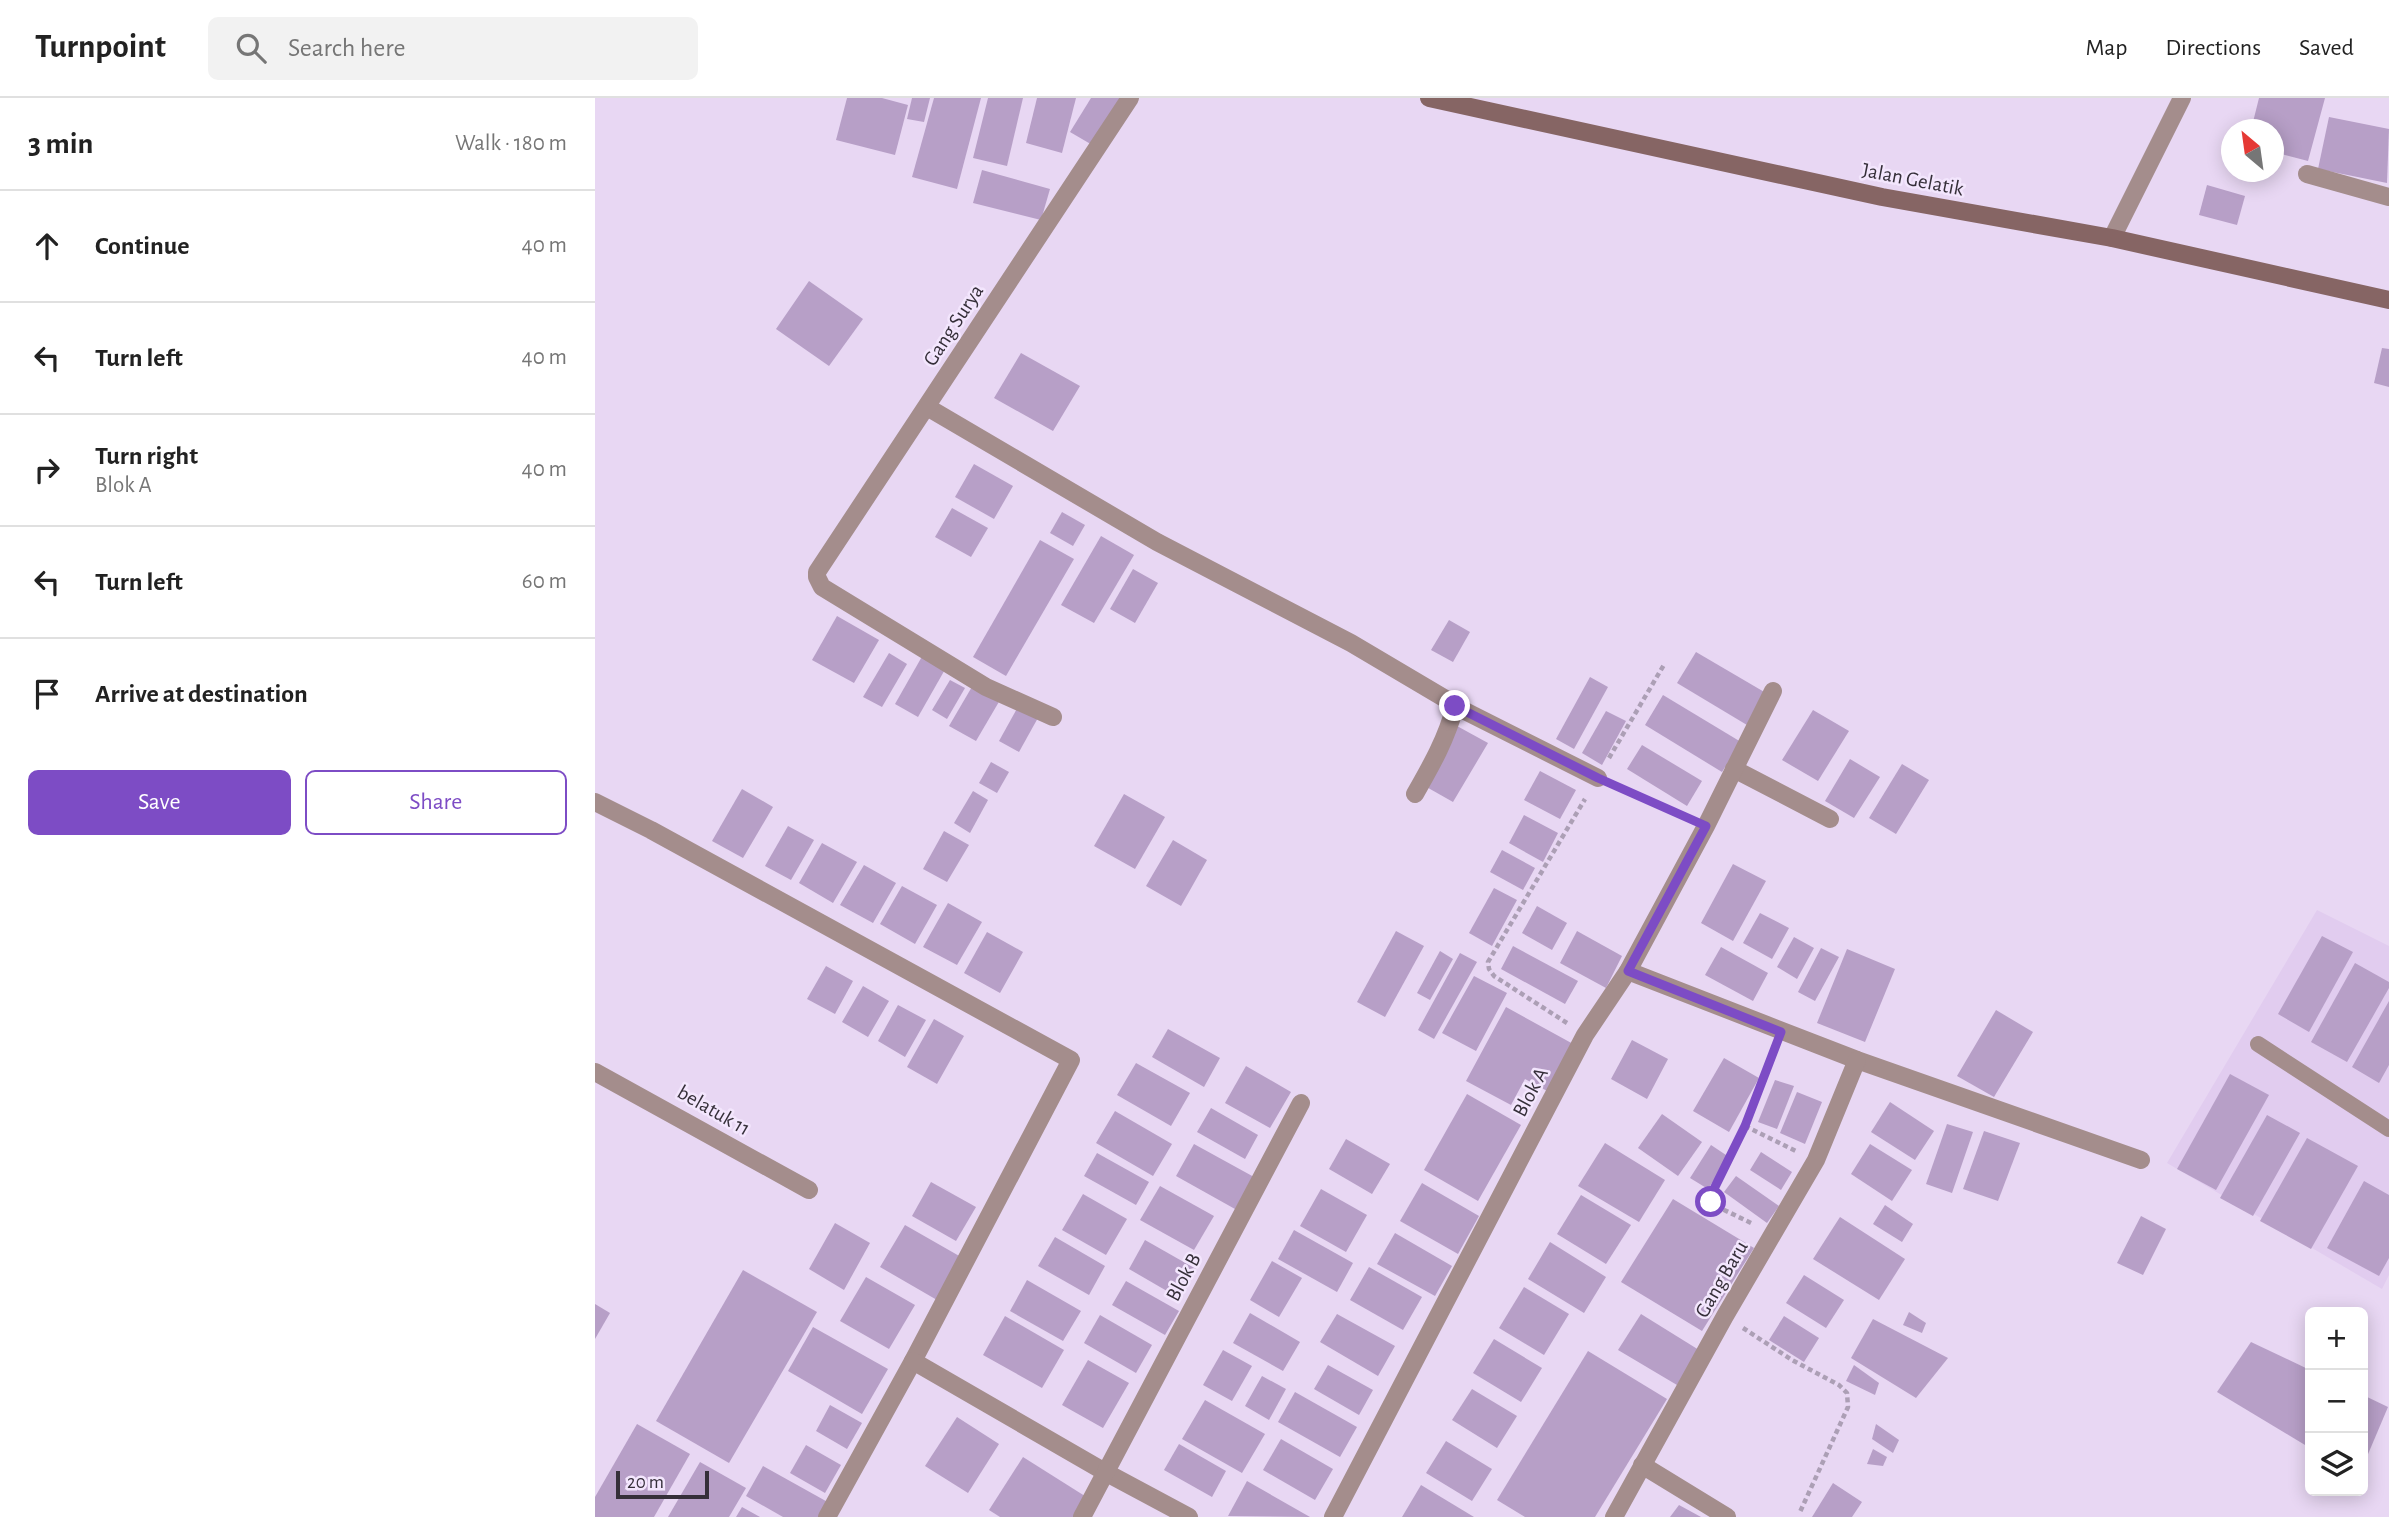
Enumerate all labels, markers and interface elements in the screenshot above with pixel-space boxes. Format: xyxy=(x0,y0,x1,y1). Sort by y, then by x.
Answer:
search box xyxy=(208,17,698,80)
icon: search xyxy=(232,29,270,67)
text: Turnpoint xyxy=(35,31,166,64)
text: Search here xyxy=(288,35,406,61)
text: Map xyxy=(2085,36,2127,60)
text: Directions xyxy=(2165,36,2261,60)
text: Saved xyxy=(2299,36,2354,60)
north arrow xyxy=(2221,119,2284,182)
text: 3 min xyxy=(28,129,93,159)
text: Walk · 180 m xyxy=(455,132,567,155)
street label: Jalan Gelatik xyxy=(1860,159,1966,200)
icon: ahead xyxy=(28,227,66,265)
text: Continue xyxy=(95,233,190,259)
text: 40 m xyxy=(522,234,567,257)
street label: Gang Surya xyxy=(920,281,987,370)
icon: left xyxy=(28,339,66,377)
text: Turn left xyxy=(95,345,183,371)
text: 40 m xyxy=(522,346,567,369)
text: Turn right xyxy=(95,443,198,469)
icon: right xyxy=(28,451,66,489)
text: 40 m xyxy=(522,458,567,481)
text: Blok A xyxy=(95,474,152,497)
icon: left xyxy=(28,563,66,601)
text: Turn left xyxy=(95,569,183,595)
text: 60 m xyxy=(522,570,567,593)
icon: arrive xyxy=(28,675,66,713)
text: Arrive at destination xyxy=(95,681,308,707)
route end xyxy=(1439,690,1470,721)
button: Save xyxy=(28,770,291,835)
button: Share xyxy=(305,770,567,835)
street label: Blok A xyxy=(1509,1064,1552,1120)
street label: belatuk 11 xyxy=(674,1081,754,1140)
route start xyxy=(1695,1186,1726,1217)
street label: Gang Baru xyxy=(1691,1237,1752,1321)
street label: Blok B xyxy=(1162,1250,1205,1305)
map controls xyxy=(2305,1307,2368,1496)
button: + xyxy=(2305,1307,2368,1370)
button: − xyxy=(2305,1370,2368,1433)
button: layers xyxy=(2305,1433,2368,1496)
scale bar xyxy=(616,1468,709,1500)
text: 20 m xyxy=(627,1473,664,1492)

